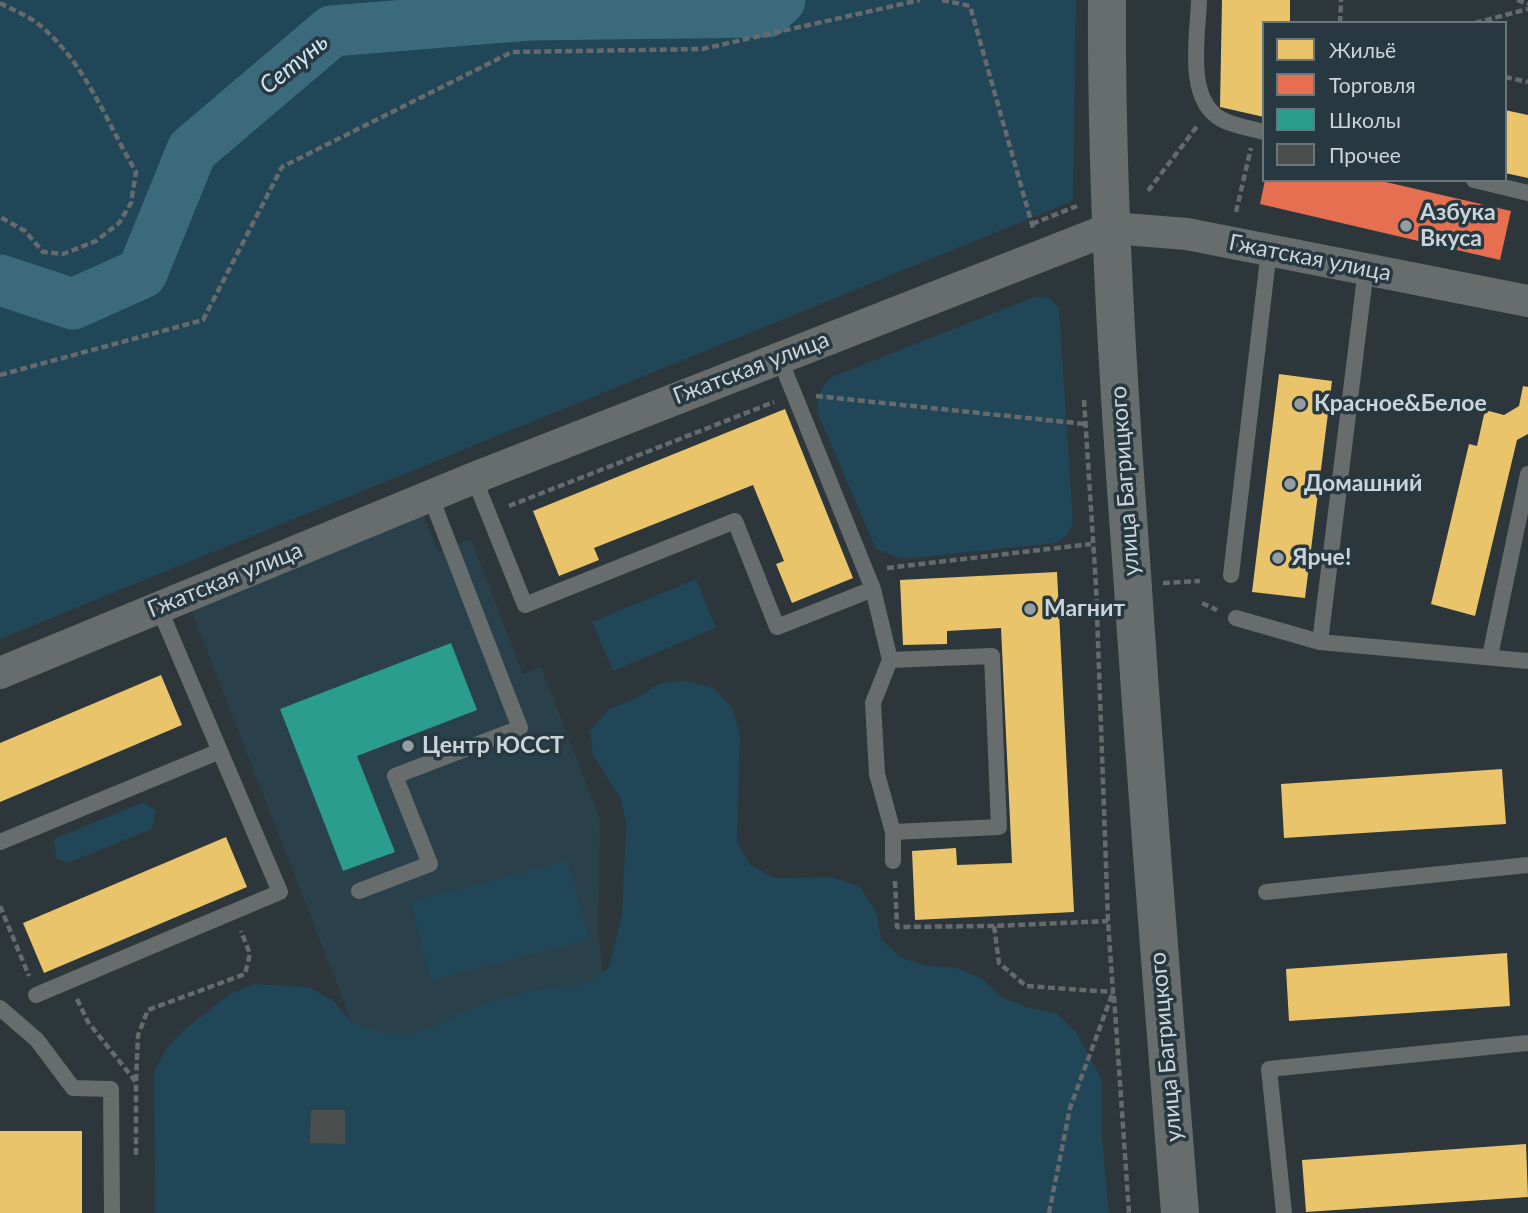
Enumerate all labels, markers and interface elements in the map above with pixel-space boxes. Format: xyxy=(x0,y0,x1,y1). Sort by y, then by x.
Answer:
legend xyxy=(1262,21,1507,182)
water label: Сетунь xyxy=(254,28,334,100)
text: Жильё xyxy=(1329,37,1396,62)
text: Торговля xyxy=(1329,72,1416,97)
text: Школы xyxy=(1329,107,1401,132)
text: Прочее xyxy=(1329,142,1401,167)
place label: Азбука Вкуса xyxy=(1420,199,1496,253)
marker: Азбука Вкуса xyxy=(1398,218,1414,234)
street label: Гжатская улица xyxy=(1226,229,1394,287)
street label: Гжатская улица xyxy=(669,326,833,410)
street label: улица Багрицкого xyxy=(1105,385,1145,577)
place label: Красное&Белое xyxy=(1314,390,1487,418)
marker: Красное&Белое xyxy=(1292,396,1308,412)
place label: Домашний xyxy=(1304,470,1422,498)
marker: Домашний xyxy=(1282,476,1298,492)
street label: Гжатская улица xyxy=(143,536,307,624)
place label: Ярче! xyxy=(1292,544,1351,572)
marker: Ярче! xyxy=(1270,550,1286,566)
place label: Магнит xyxy=(1044,595,1125,623)
marker: Магнит xyxy=(1022,601,1038,617)
place label: Центр ЮССТ xyxy=(422,732,564,760)
marker: Центр ЮССТ xyxy=(400,738,416,754)
street label: улица Багрицкого xyxy=(1144,951,1188,1143)

